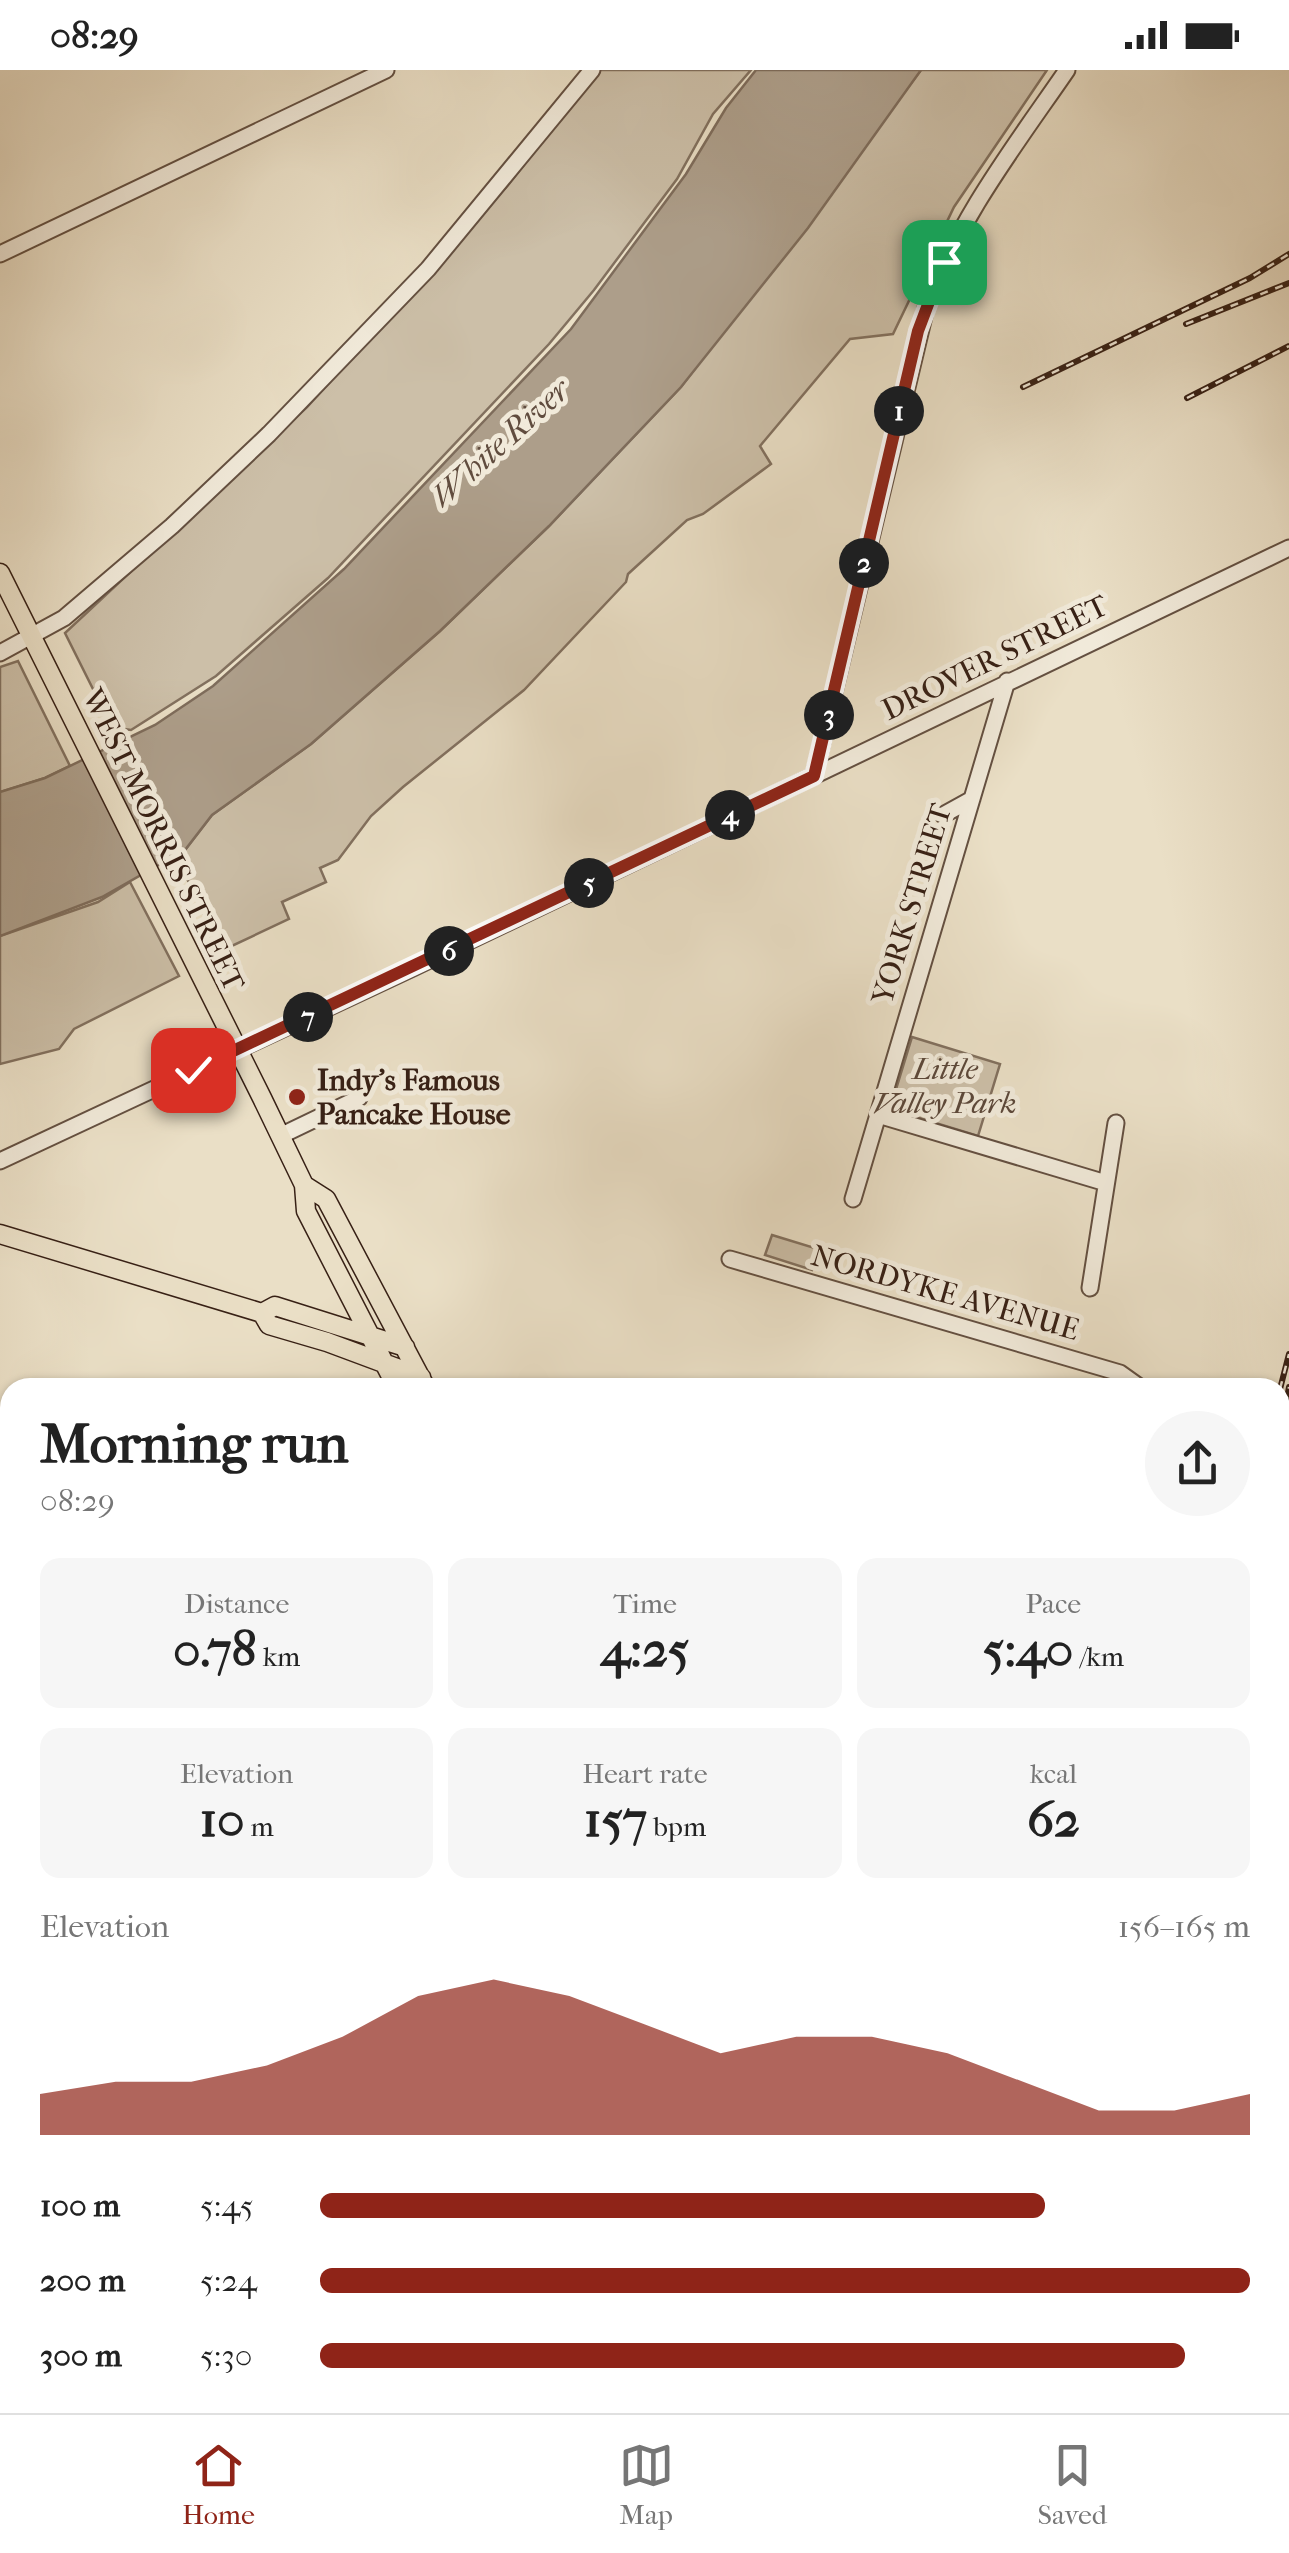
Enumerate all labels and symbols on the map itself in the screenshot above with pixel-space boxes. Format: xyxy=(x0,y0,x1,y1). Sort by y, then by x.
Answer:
pin xyxy=(902,220,987,305)
water label: White River xyxy=(423,370,579,515)
pin: 1 xyxy=(874,386,924,436)
pin: 2 xyxy=(839,538,889,588)
street label: DROVER STREET xyxy=(876,588,1114,728)
street label: WEST MORRIS STREET xyxy=(74,682,252,998)
pin: 3 xyxy=(804,690,854,740)
pin: 4 xyxy=(705,790,755,840)
street label: YORK STREET xyxy=(865,799,959,1009)
pin: 5 xyxy=(564,858,614,908)
pin: 6 xyxy=(424,926,474,976)
pin: 7 xyxy=(283,992,333,1042)
pin xyxy=(151,1028,236,1113)
park label: Little Valley Park xyxy=(873,1052,1017,1121)
place label: Indy's Famous Pancake House xyxy=(317,1063,511,1132)
marker: Indy's Famous Pancake House xyxy=(286,1086,308,1108)
street label: NORDYKE AVENUE xyxy=(807,1238,1083,1348)

